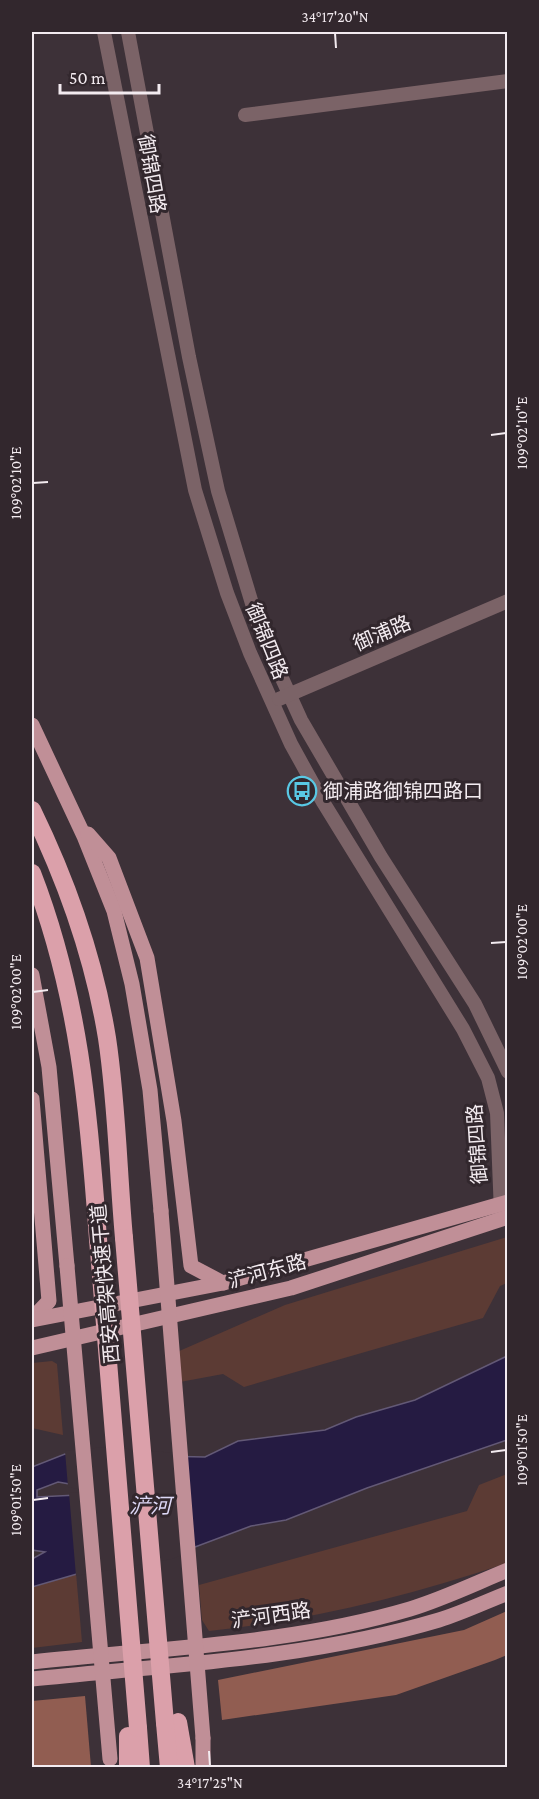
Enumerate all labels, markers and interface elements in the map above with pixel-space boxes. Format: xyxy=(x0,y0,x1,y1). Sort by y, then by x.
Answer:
text: 34°17'20"N xyxy=(301,9,369,25)
scale bar xyxy=(60,57,159,95)
text: 50 m xyxy=(69,68,106,88)
street label: 御锦四路 xyxy=(134,133,170,215)
text: 109°02'10"E xyxy=(514,397,530,469)
text: 109°02'10"E xyxy=(8,447,24,519)
street label: 御锦四路 xyxy=(242,600,292,682)
street label: 御浦路 xyxy=(350,611,414,655)
bus stop icon: 御浦路御锦四路口 xyxy=(286,775,318,807)
place label: 御浦路御锦四路口 xyxy=(323,780,483,802)
text: 109°02'00"E xyxy=(514,904,530,980)
text: 109°02'00"E xyxy=(8,954,24,1030)
street label: 御锦四路 xyxy=(463,1103,491,1185)
street label: 西安高架快速干道 xyxy=(87,1203,123,1365)
street label: 浐河东路 xyxy=(226,1250,308,1292)
text: 109°01'50"E xyxy=(514,1414,530,1486)
text: 109°01'50"E xyxy=(8,1464,24,1536)
water label: 浐河 xyxy=(129,1494,175,1518)
street label: 浐河西路 xyxy=(230,1599,312,1631)
text: 34°17'25"N xyxy=(177,1775,243,1791)

